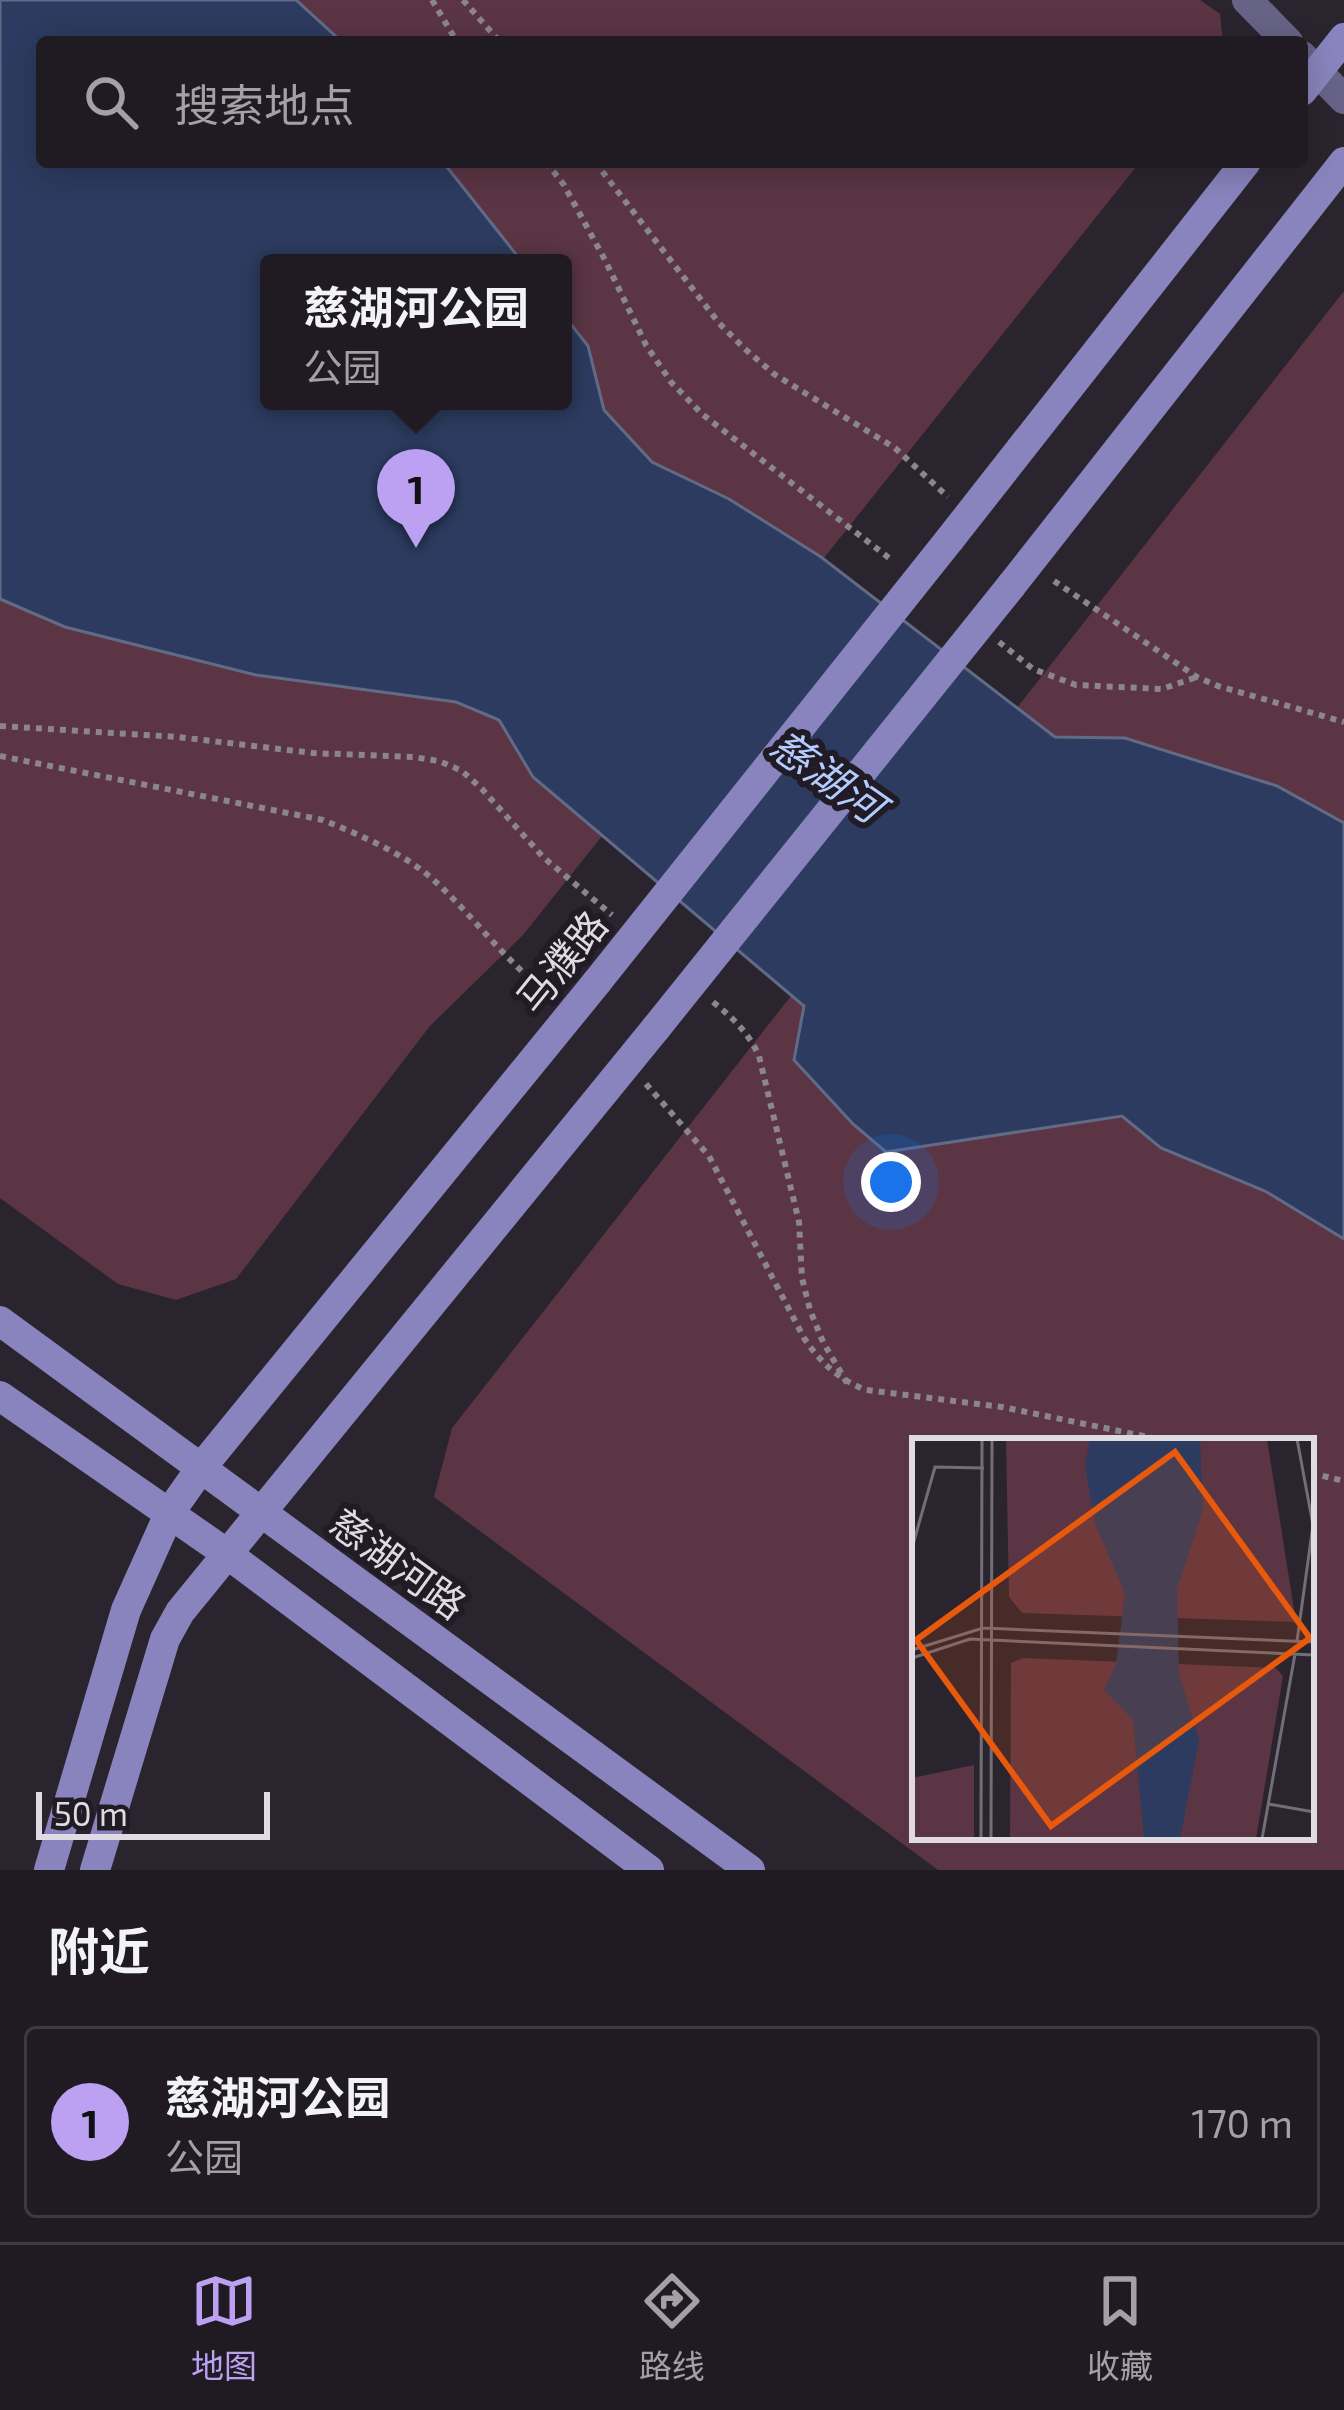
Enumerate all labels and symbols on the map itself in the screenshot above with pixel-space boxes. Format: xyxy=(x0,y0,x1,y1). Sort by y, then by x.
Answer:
pin: 1 xyxy=(377,449,455,548)
water label: 慈湖河 xyxy=(762,718,900,835)
street label: 马濮路 xyxy=(506,901,616,1021)
your location xyxy=(861,1152,921,1212)
inset map xyxy=(912,1438,1314,1840)
street label: 慈湖河路 xyxy=(322,1498,476,1628)
scale bar xyxy=(36,1786,270,1839)

